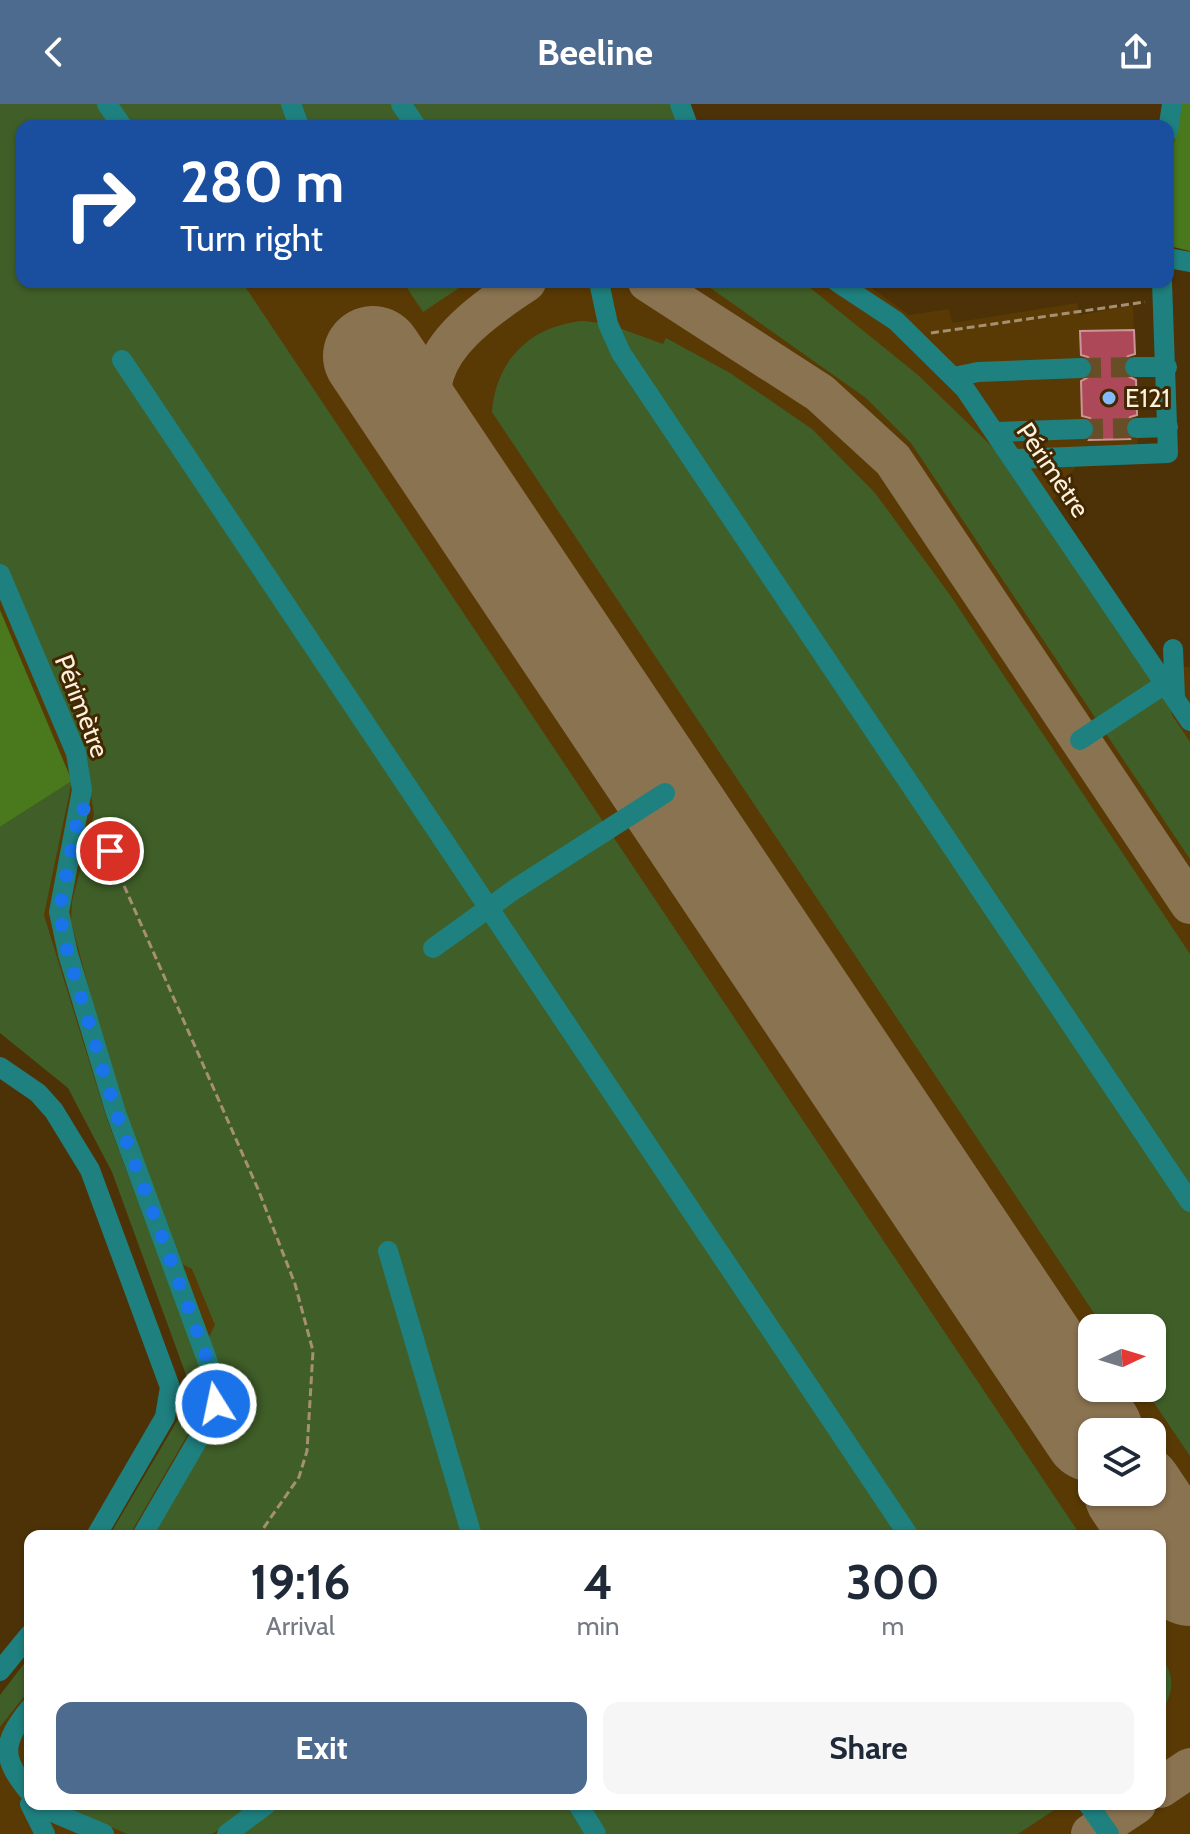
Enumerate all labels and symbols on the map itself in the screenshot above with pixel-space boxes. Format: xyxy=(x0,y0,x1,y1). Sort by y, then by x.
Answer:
place label: E121 xyxy=(1125,382,1170,414)
marker: E121 xyxy=(1100,389,1118,407)
street label: Périmètre xyxy=(1010,416,1096,524)
street label: Périmètre xyxy=(48,650,116,762)
pin xyxy=(76,817,144,885)
north arrow xyxy=(1078,1314,1166,1402)
position arrow xyxy=(174,1362,258,1446)

